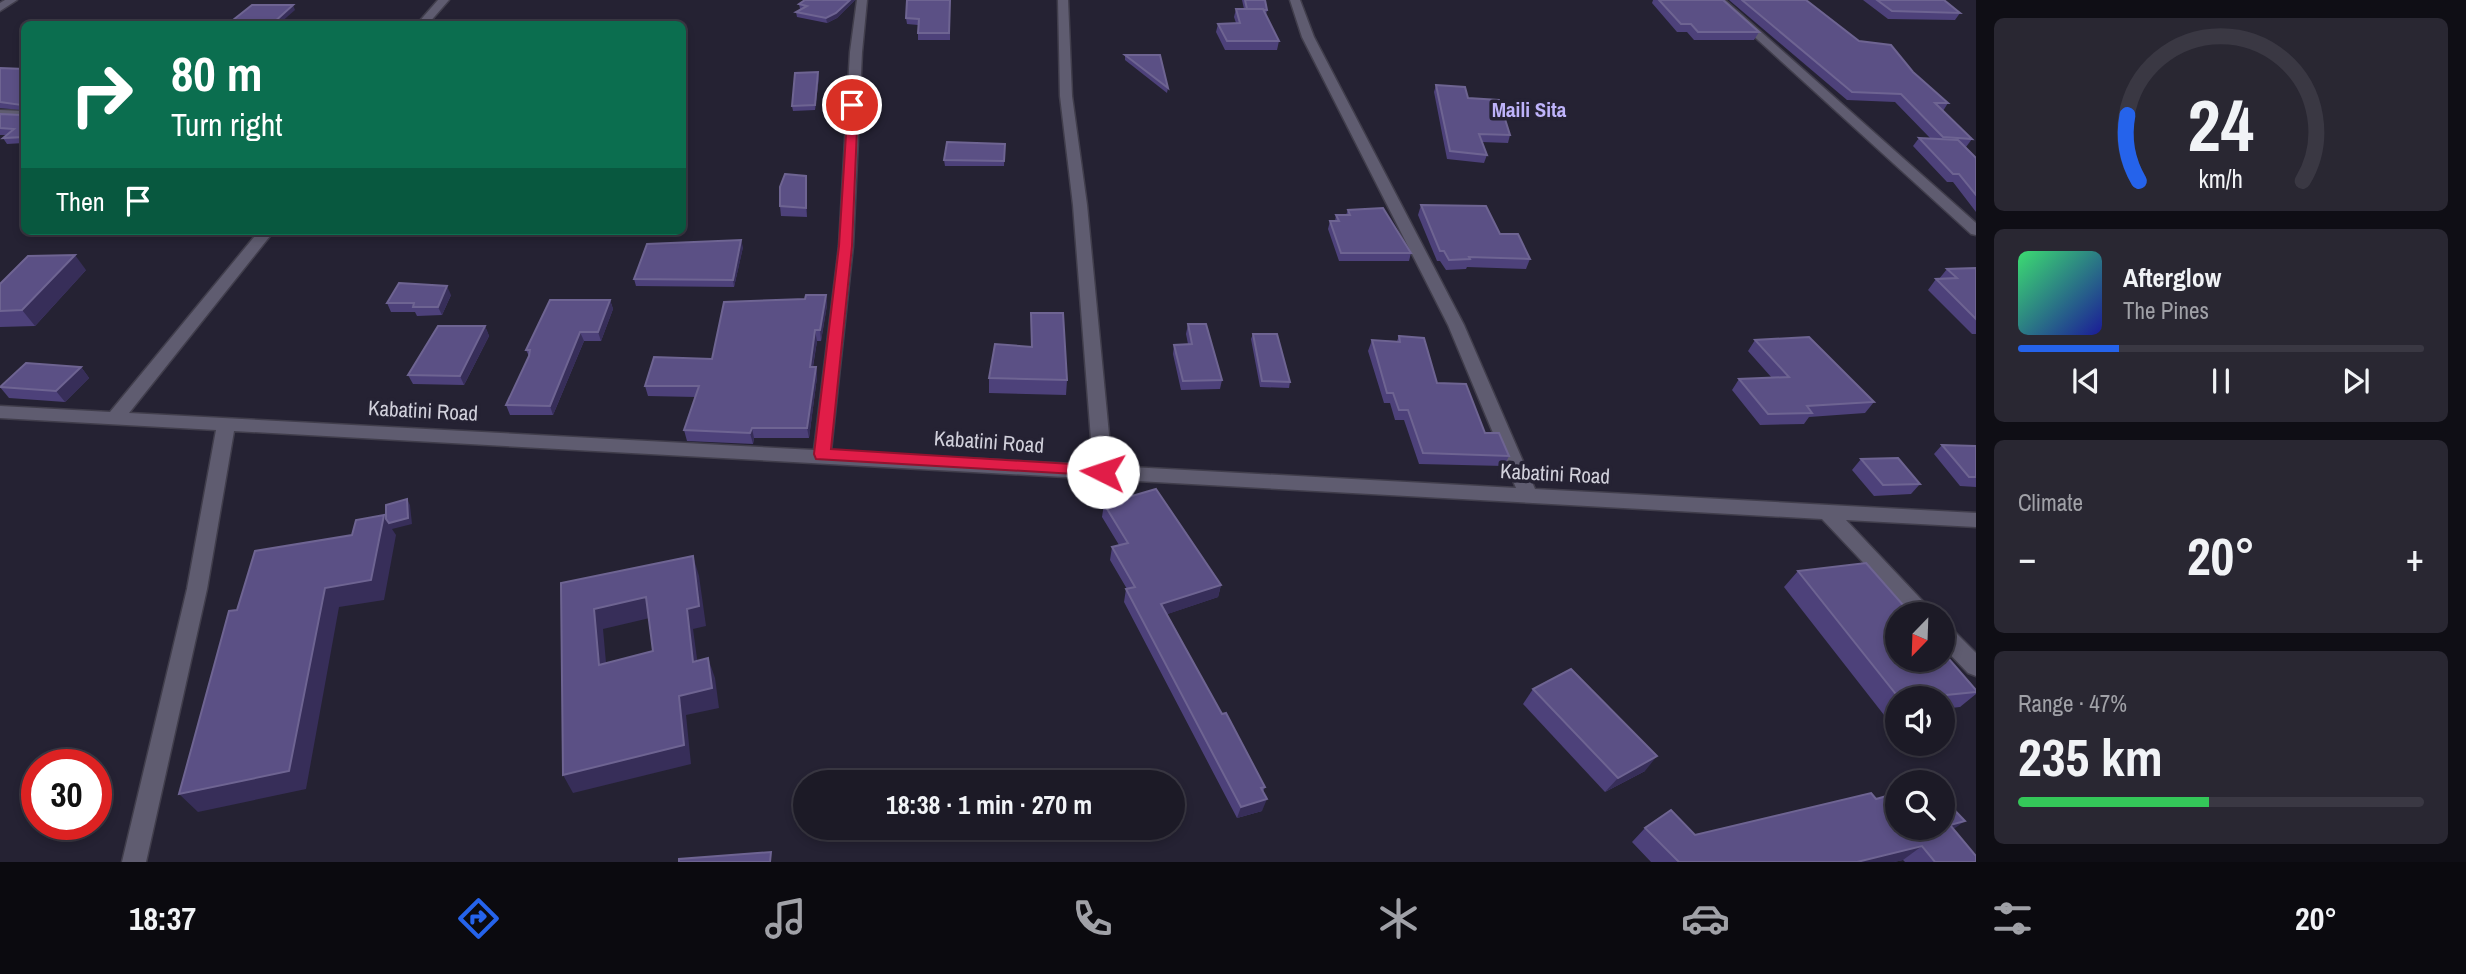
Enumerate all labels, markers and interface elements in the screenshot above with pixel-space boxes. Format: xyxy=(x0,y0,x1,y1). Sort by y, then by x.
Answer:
text: 80 m xyxy=(171,40,263,106)
icon: right xyxy=(56,49,147,140)
pin xyxy=(822,75,882,135)
text: 24 xyxy=(2188,76,2254,174)
icon: arrive xyxy=(833,86,871,124)
district label: Maili Sita xyxy=(1492,95,1567,124)
text: Turn right xyxy=(171,103,283,146)
text: km/h xyxy=(2199,161,2243,195)
icon: arrive xyxy=(119,182,157,220)
text: Then xyxy=(56,184,105,219)
text: Afterglow xyxy=(2123,260,2221,295)
text: The Pines xyxy=(2123,295,2209,326)
icon: previous xyxy=(2067,362,2105,400)
icon: pause xyxy=(2202,362,2240,400)
icon: next xyxy=(2337,362,2375,400)
street label: Kabatini Road xyxy=(367,393,479,428)
street label: Kabatini Road xyxy=(933,423,1045,460)
position arrow xyxy=(1066,435,1140,509)
street label: Kabatini Road xyxy=(1499,456,1611,491)
text: Climate xyxy=(2018,487,2083,518)
text: 20° xyxy=(2187,521,2255,591)
text: − xyxy=(2018,532,2036,583)
text: + xyxy=(2406,532,2424,583)
north arrow xyxy=(1885,602,1955,672)
map controls xyxy=(1885,602,1955,840)
button: sound xyxy=(1885,686,1955,756)
text: Range · 47% xyxy=(2018,688,2127,719)
text: 235 km xyxy=(2018,722,2163,792)
speed limit sign: 30 xyxy=(21,749,112,840)
button: search xyxy=(1885,770,1955,840)
text: 18:38 · 1 min · 270 m xyxy=(886,787,1092,822)
icon: directions xyxy=(454,894,503,943)
icon: music xyxy=(761,894,810,943)
icon: phone xyxy=(1068,894,1117,943)
icon: climate xyxy=(1374,894,1423,943)
icon: car xyxy=(1681,894,1730,943)
icon: filters xyxy=(1988,894,2037,943)
text: 18:37 xyxy=(129,897,196,940)
text: 20° xyxy=(2295,897,2337,940)

